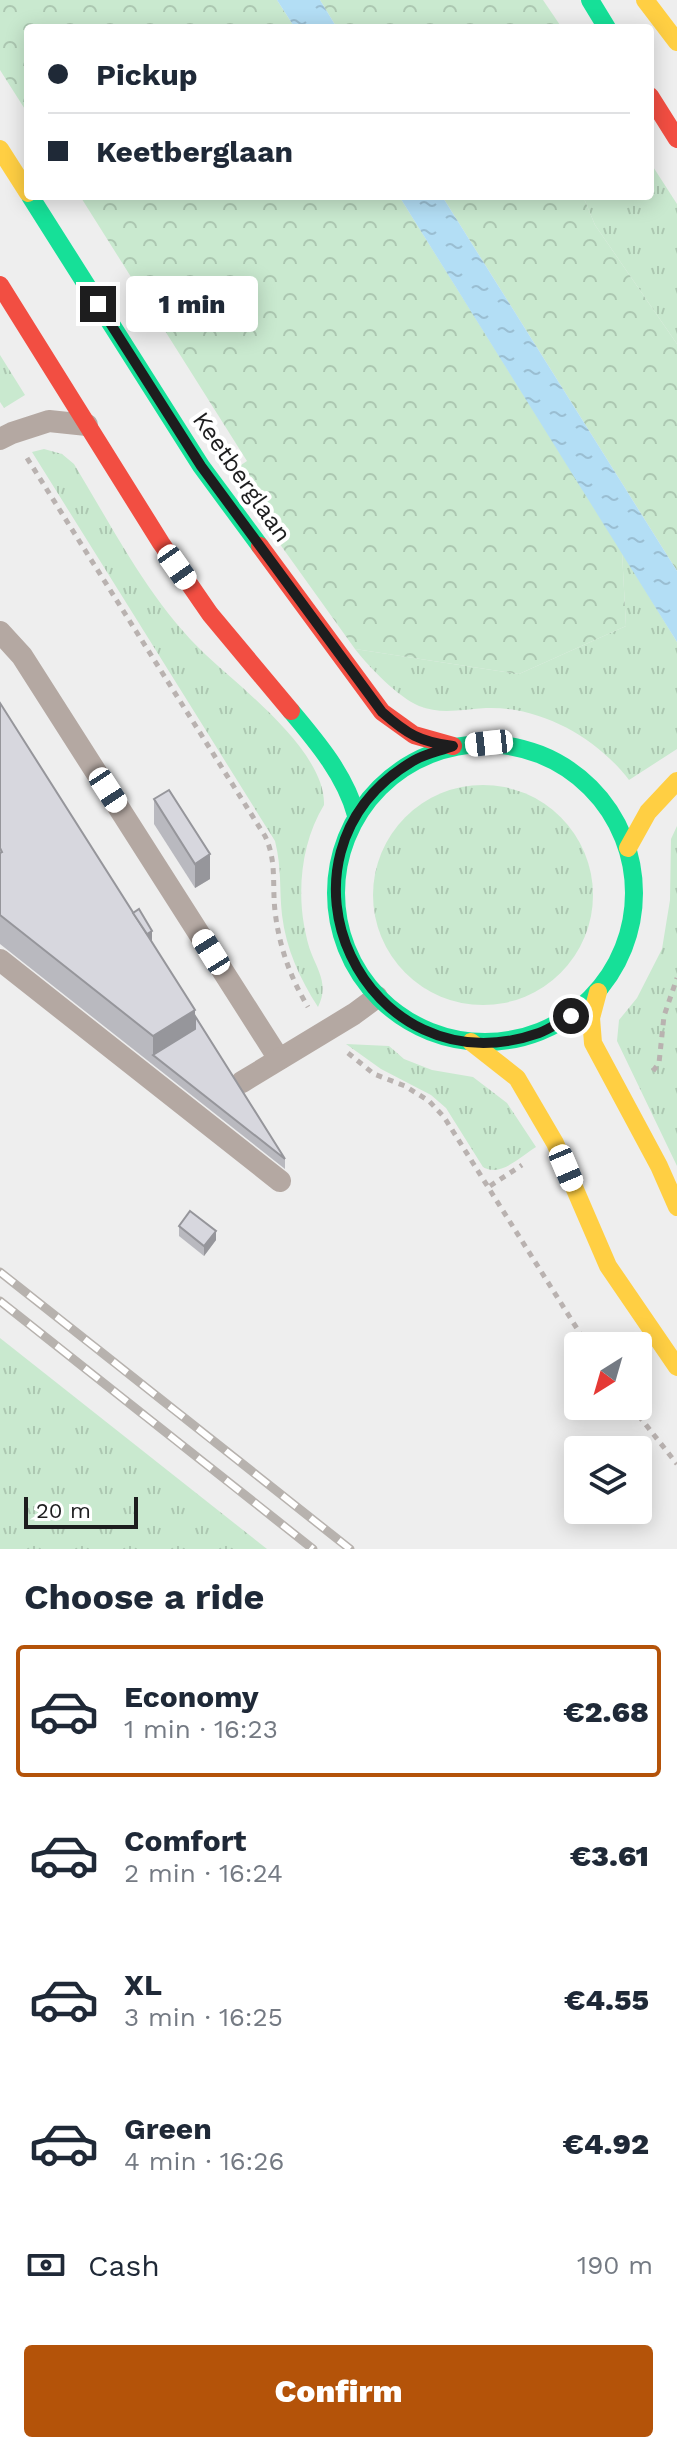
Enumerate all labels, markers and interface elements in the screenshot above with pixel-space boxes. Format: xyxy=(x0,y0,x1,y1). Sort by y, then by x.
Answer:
text: Pickup xyxy=(96,57,198,92)
text: Keetberglaan xyxy=(96,134,293,169)
callout: 1 min xyxy=(126,276,258,332)
route end xyxy=(80,286,116,322)
text: 1 min xyxy=(159,289,225,319)
street label: Keetberglaan xyxy=(187,407,297,547)
car xyxy=(153,540,201,594)
car xyxy=(464,729,514,757)
car xyxy=(85,763,131,817)
car xyxy=(188,925,234,979)
route start xyxy=(553,998,589,1034)
car xyxy=(546,1141,586,1195)
north arrow xyxy=(564,1332,652,1420)
map controls xyxy=(564,1332,652,1524)
button: layers xyxy=(564,1436,652,1524)
scale bar xyxy=(24,1493,138,1529)
text: 20 m xyxy=(36,1498,91,1523)
text: Choose a ride xyxy=(24,1576,264,1618)
icon: car xyxy=(28,1675,100,1747)
text: Economy xyxy=(124,1679,259,1714)
text: €2.68 xyxy=(564,1694,649,1729)
text: 1 min · 16:23 xyxy=(124,1714,278,1744)
icon: car xyxy=(28,1819,100,1891)
text: Comfort xyxy=(124,1823,246,1858)
text: €3.61 xyxy=(570,1838,649,1873)
text: 2 min · 16:24 xyxy=(124,1858,283,1888)
icon: car xyxy=(28,1963,100,2035)
text: XL xyxy=(124,1967,162,2002)
text: €4.55 xyxy=(564,1982,649,2017)
text: 3 min · 16:25 xyxy=(124,2002,283,2032)
icon: car xyxy=(28,2107,100,2179)
text: Green xyxy=(124,2111,212,2146)
text: €4.92 xyxy=(563,2126,649,2161)
text: 4 min · 16:26 xyxy=(124,2146,284,2176)
icon: cash xyxy=(24,2243,68,2287)
text: Cash xyxy=(88,2248,160,2283)
text: 190 m xyxy=(577,2250,653,2280)
button: Confirm xyxy=(24,2345,653,2437)

